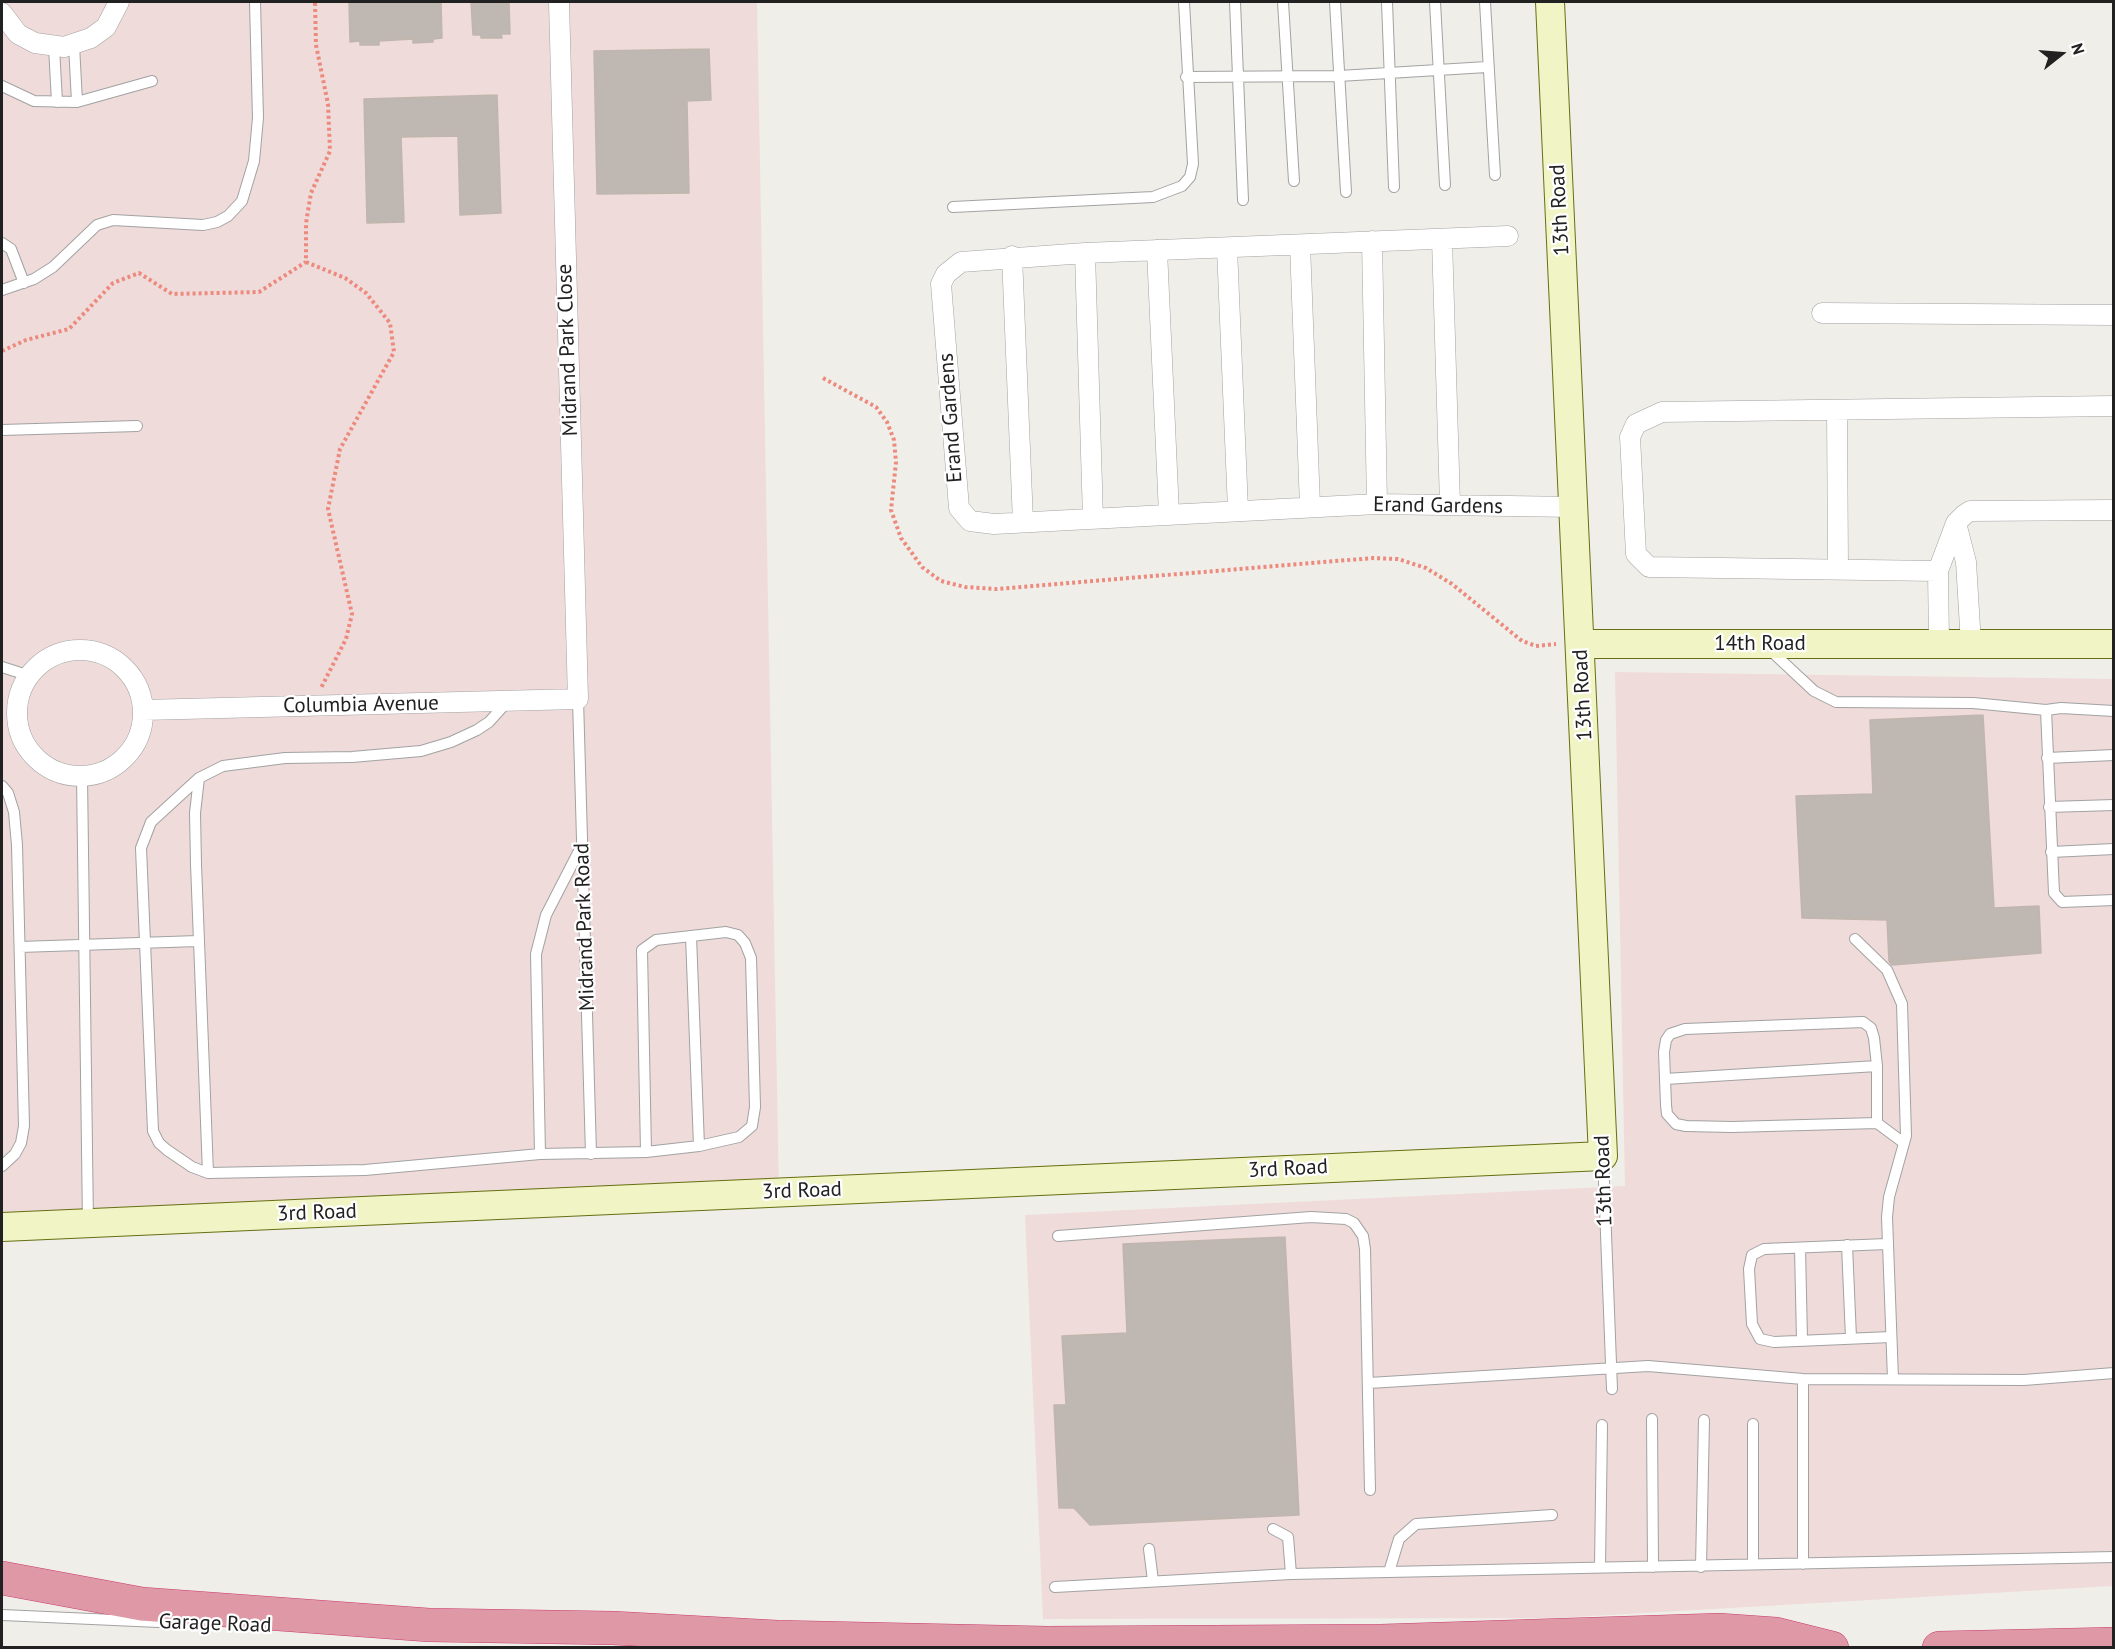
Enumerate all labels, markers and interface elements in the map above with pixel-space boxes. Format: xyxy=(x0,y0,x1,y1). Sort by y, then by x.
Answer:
north arrow xyxy=(2031,24,2091,84)
text: N xyxy=(2067,41,2089,57)
street label: 13th Road xyxy=(1545,164,1575,256)
street label: Midrand Park Close xyxy=(552,263,584,437)
street label: Erand Gardens xyxy=(934,352,968,484)
street label: Erand Gardens xyxy=(1373,492,1503,520)
street label: 14th Road xyxy=(1714,631,1806,657)
street label: 13th Road xyxy=(1568,649,1598,741)
street label: Columbia Avenue xyxy=(283,691,439,719)
street label: Midrand Park Road xyxy=(569,843,601,1011)
street label: 13th Road xyxy=(1590,1135,1618,1227)
street label: 3rd Road xyxy=(1247,1154,1329,1184)
street label: 3rd Road xyxy=(762,1177,842,1205)
street label: 3rd Road xyxy=(277,1199,357,1227)
street label: Garage Road xyxy=(158,1609,272,1639)

